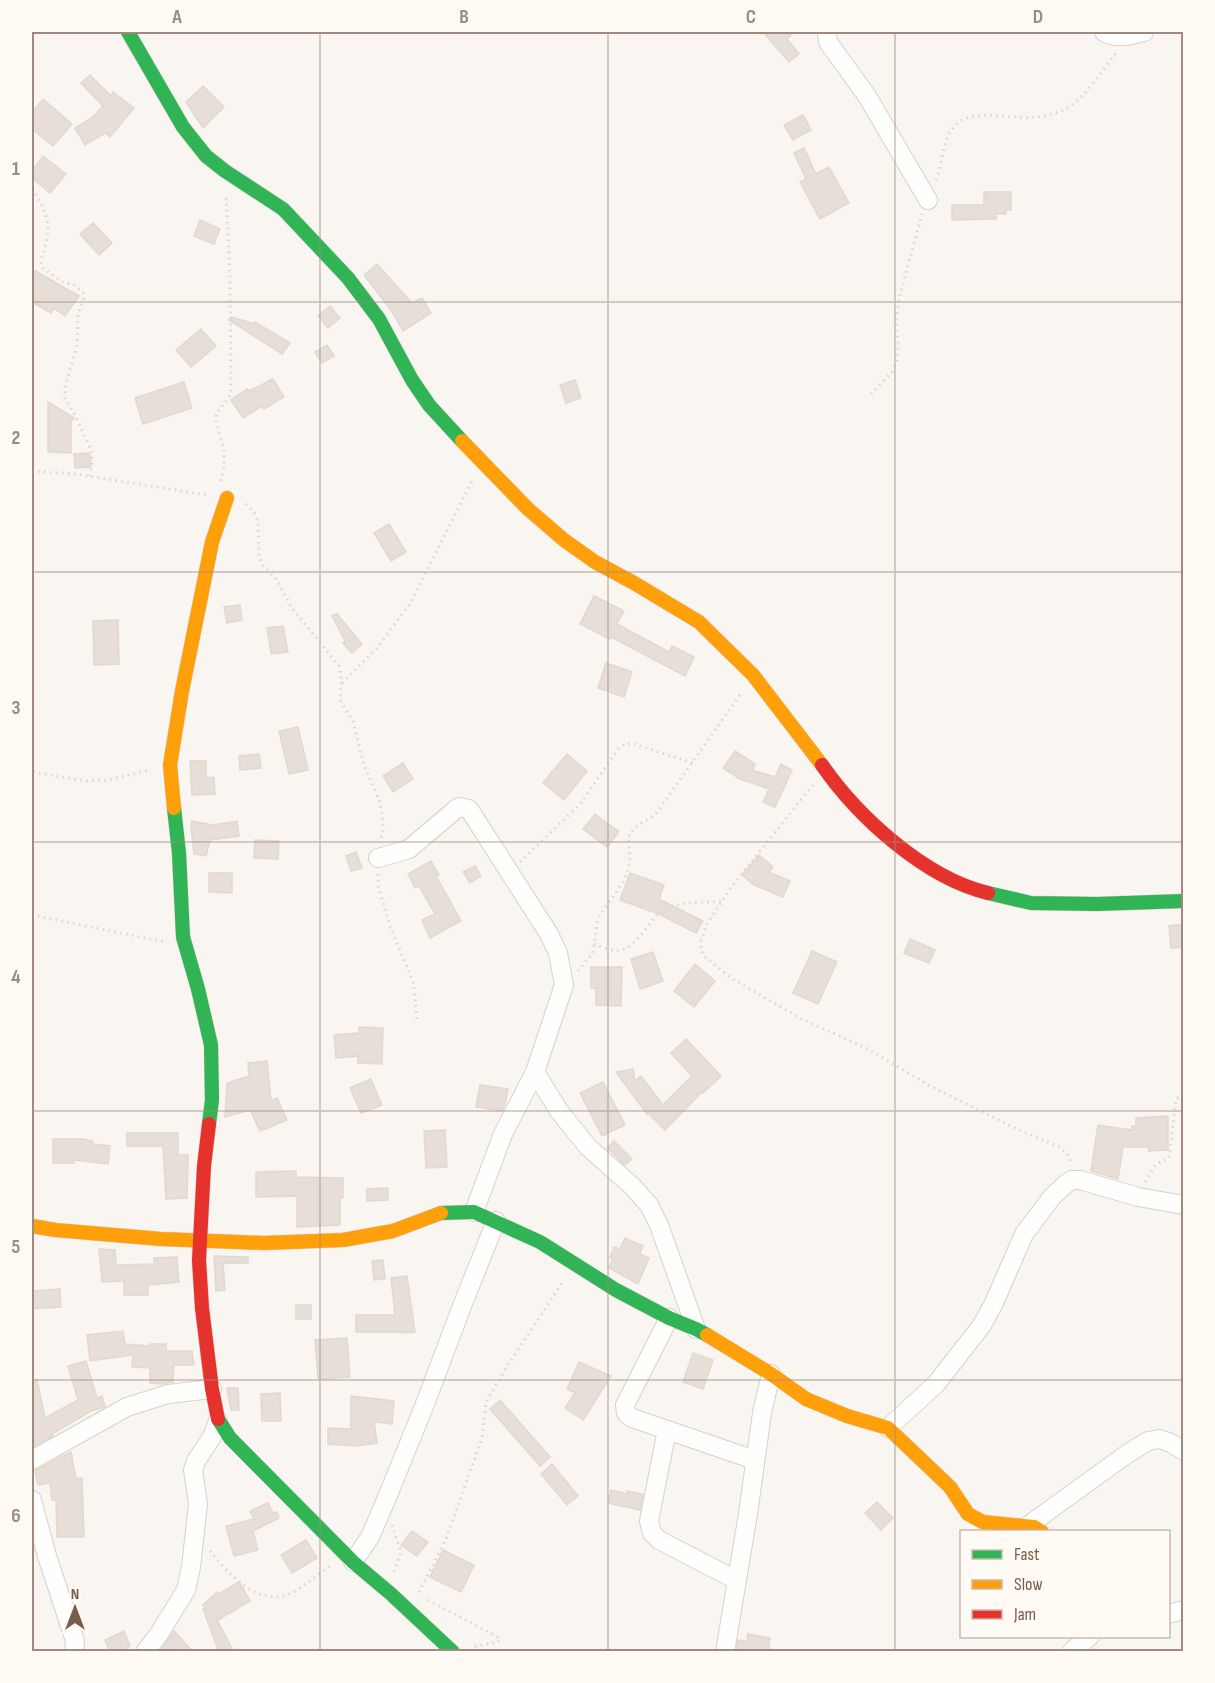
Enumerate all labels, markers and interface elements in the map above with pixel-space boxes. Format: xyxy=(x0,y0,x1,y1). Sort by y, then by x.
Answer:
text: A xyxy=(171,5,182,29)
text: B xyxy=(459,5,469,29)
text: C xyxy=(746,5,756,29)
text: D xyxy=(1033,5,1043,29)
text: 1 xyxy=(12,157,20,181)
text: 2 xyxy=(12,426,20,450)
text: 3 xyxy=(12,696,21,720)
text: 4 xyxy=(11,965,21,989)
text: 5 xyxy=(12,1235,21,1259)
text: 6 xyxy=(11,1504,21,1528)
legend xyxy=(960,1530,1170,1638)
text: Fast xyxy=(1014,1544,1040,1565)
text: Slow xyxy=(1014,1574,1043,1595)
north arrow xyxy=(45,1578,105,1638)
text: N xyxy=(71,1585,79,1604)
text: Jam xyxy=(1013,1604,1036,1625)

